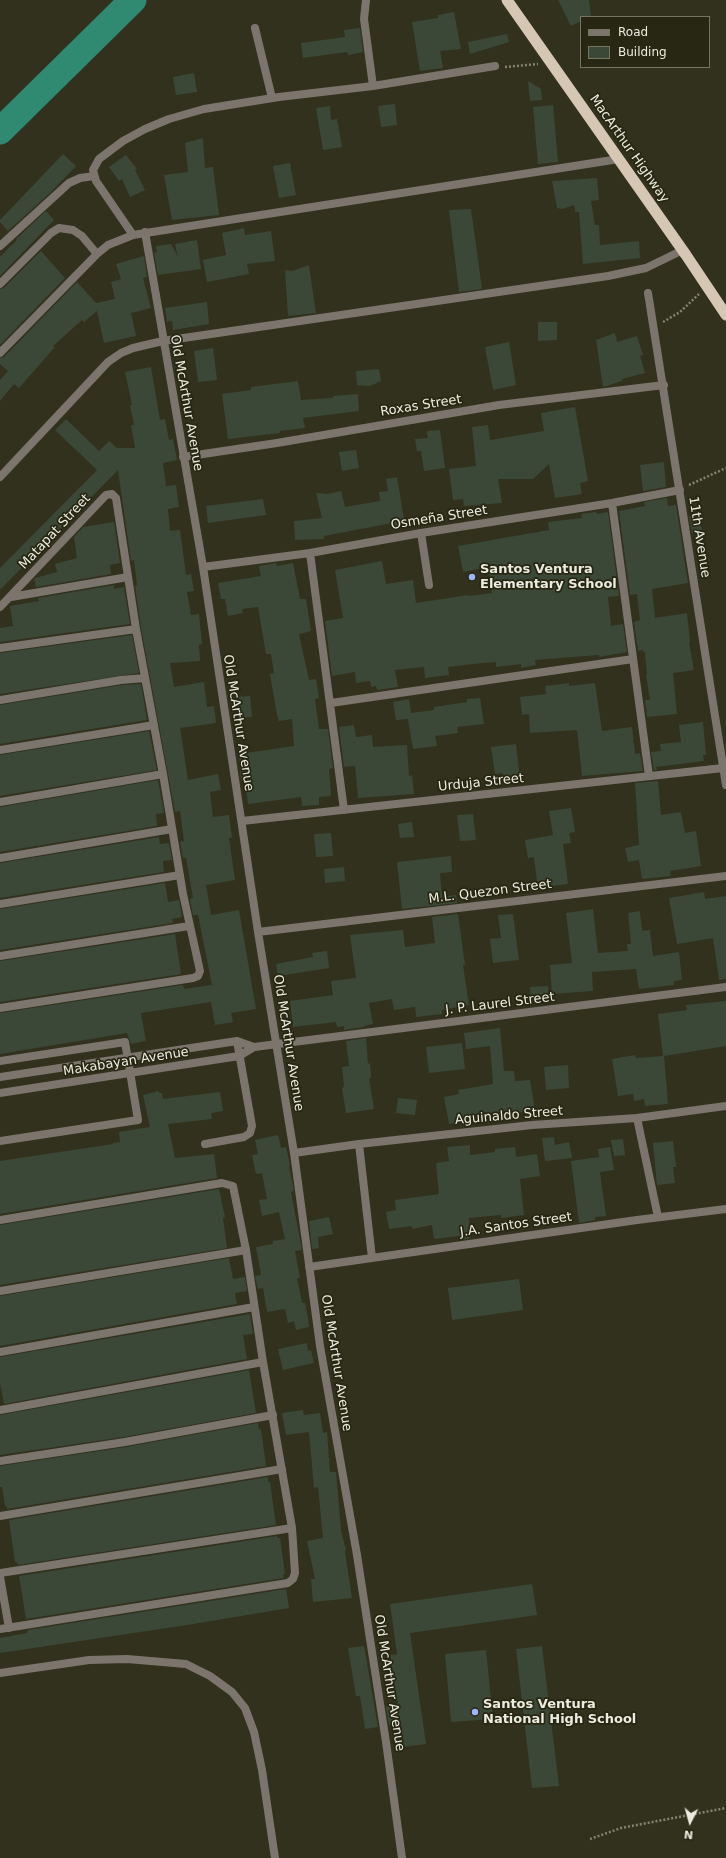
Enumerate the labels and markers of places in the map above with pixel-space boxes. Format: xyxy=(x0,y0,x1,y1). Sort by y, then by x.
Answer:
place label: Santos Ventura Elementary School xyxy=(480,562,617,593)
marker: Santos Ventura Elementary School xyxy=(467,572,477,582)
place label: Santos Ventura National High School xyxy=(483,1697,636,1728)
marker: Santos Ventura National High School xyxy=(470,1707,480,1717)

